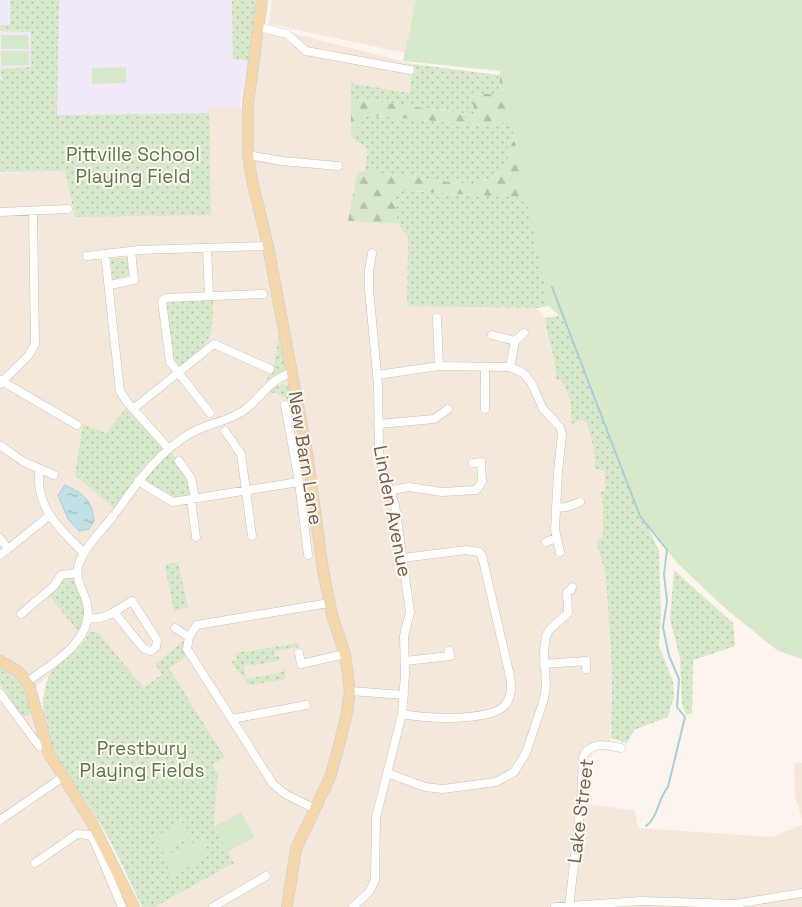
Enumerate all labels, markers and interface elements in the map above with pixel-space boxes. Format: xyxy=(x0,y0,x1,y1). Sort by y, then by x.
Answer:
park label: Pittville School Playing Field xyxy=(66,142,200,189)
street label: New Barn Lane xyxy=(283,389,328,527)
street label: Linden Avenue xyxy=(367,443,418,579)
park label: Prestbury Playing Fields xyxy=(80,736,204,783)
street label: Lake Street xyxy=(562,757,599,865)

